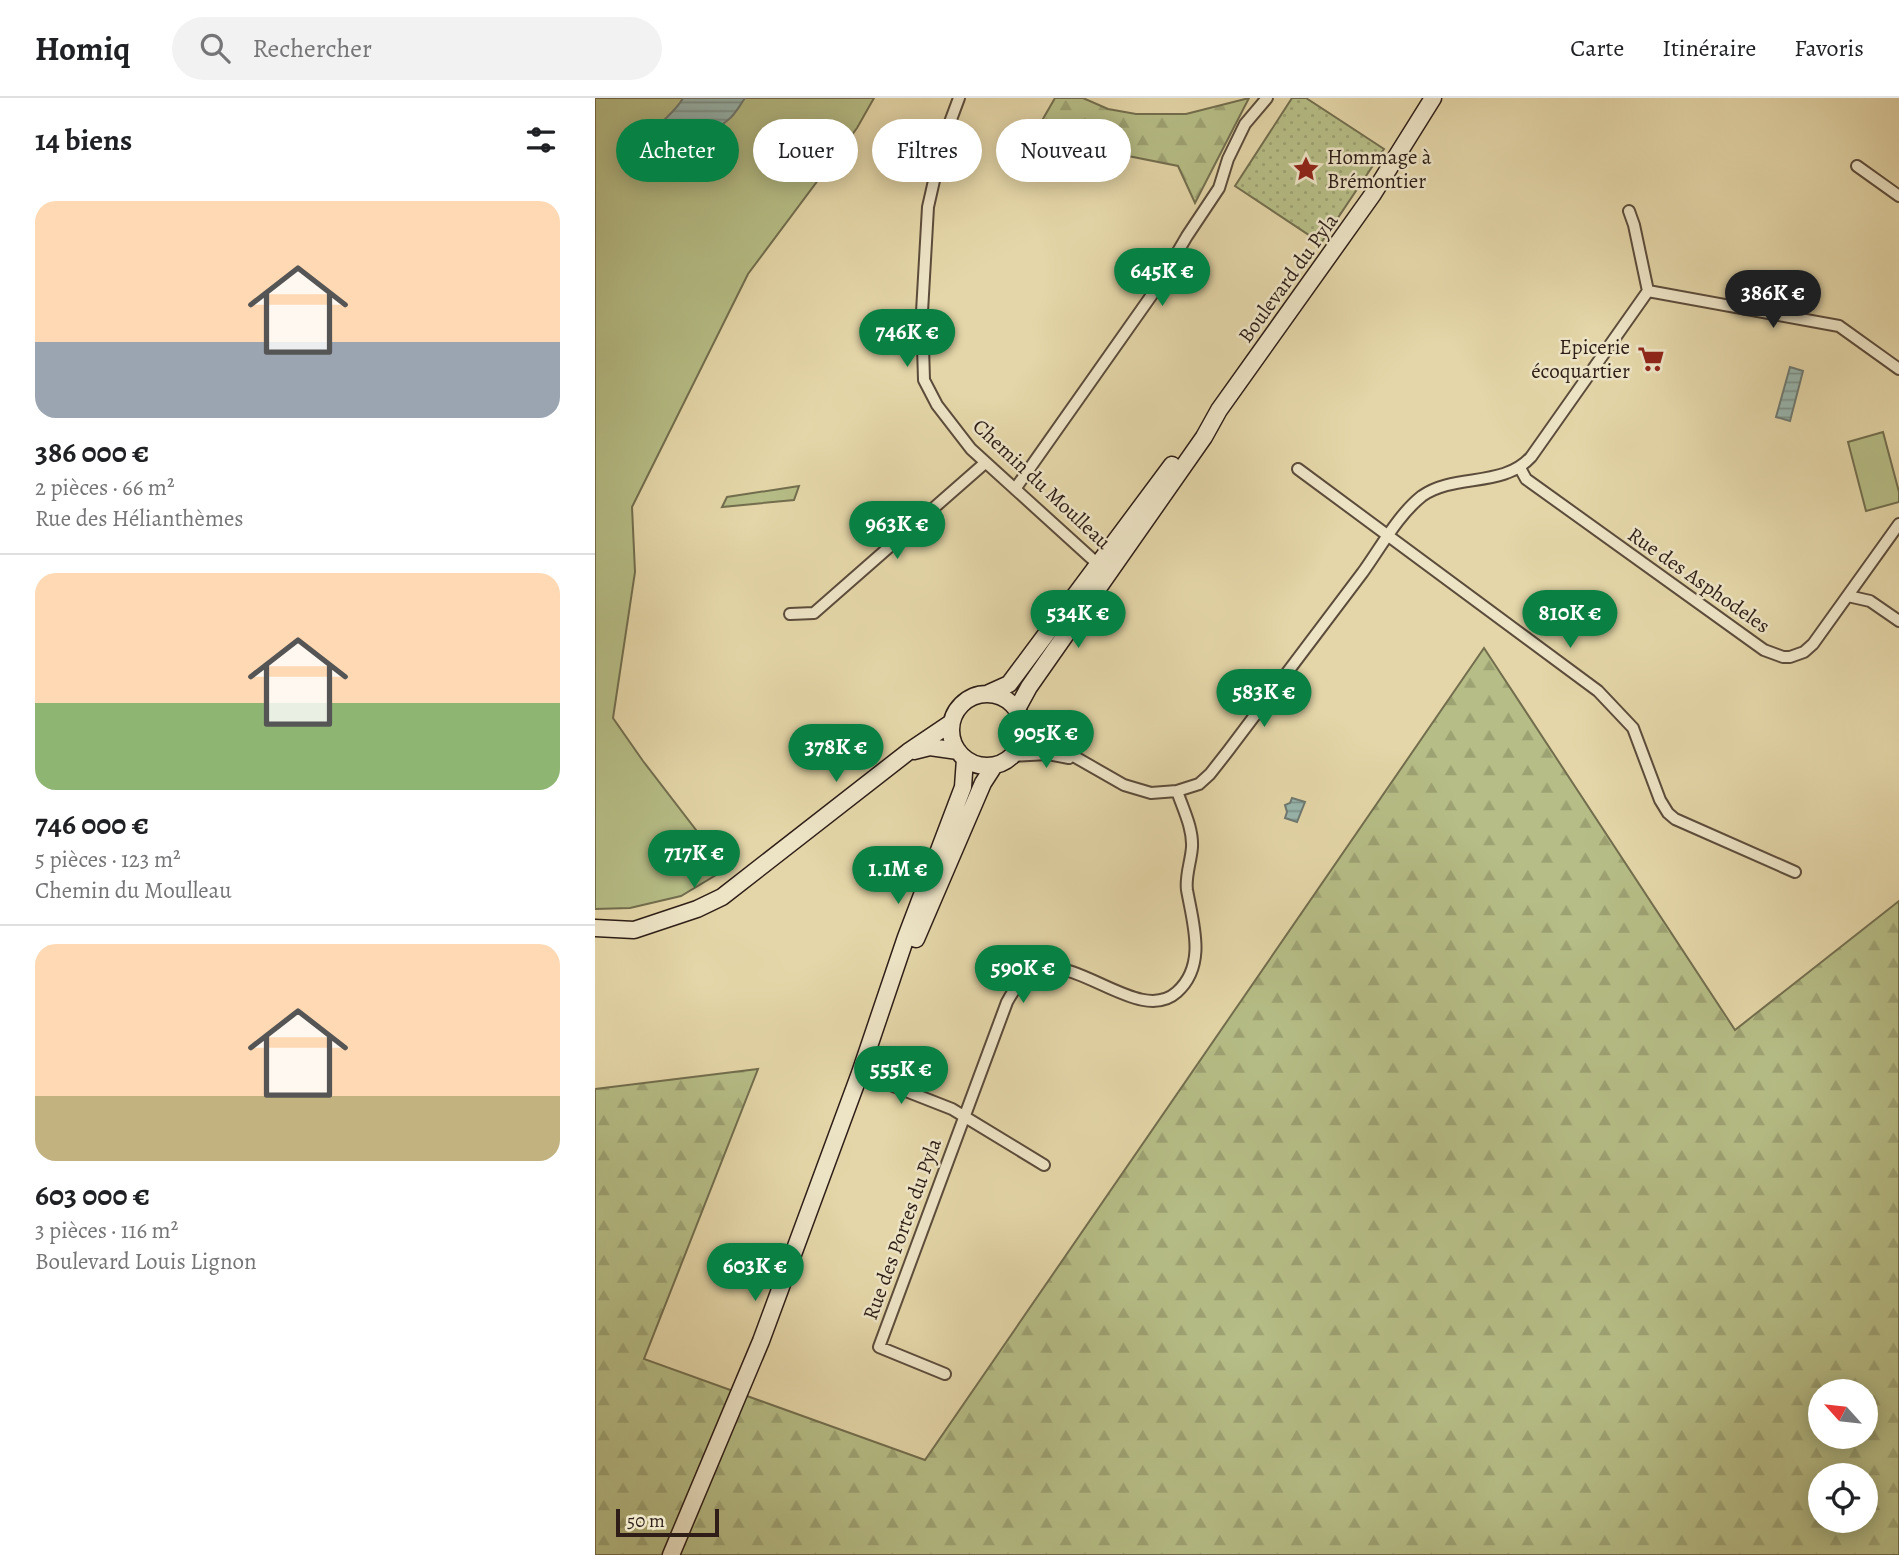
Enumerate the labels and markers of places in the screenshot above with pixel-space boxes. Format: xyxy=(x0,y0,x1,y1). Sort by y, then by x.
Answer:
place label: Hommage à Brémontier xyxy=(1327,143,1432,195)
place icon: Hommage à Brémontier xyxy=(1291,154,1321,184)
pin: 645K € xyxy=(1105,248,1219,308)
pin: 386K € xyxy=(1716,271,1830,330)
pin: 746K € xyxy=(850,310,964,369)
place label: Epicerie écoquartier xyxy=(1531,333,1630,385)
supermarket icon: Epicerie écoquartier xyxy=(1636,344,1666,374)
pin: 963K € xyxy=(840,502,954,561)
pin: 534K € xyxy=(1021,590,1135,650)
pin: 810K € xyxy=(1513,590,1627,650)
pin: 583K € xyxy=(1207,670,1321,729)
pin: 905K € xyxy=(989,710,1103,770)
pin: 378K € xyxy=(779,724,893,784)
pin: 717K € xyxy=(637,830,751,890)
pin: 1.1M € xyxy=(841,846,955,906)
pin: 590K € xyxy=(966,946,1080,1005)
pin: 555K € xyxy=(844,1046,958,1106)
pin: 603K € xyxy=(698,1244,812,1303)

